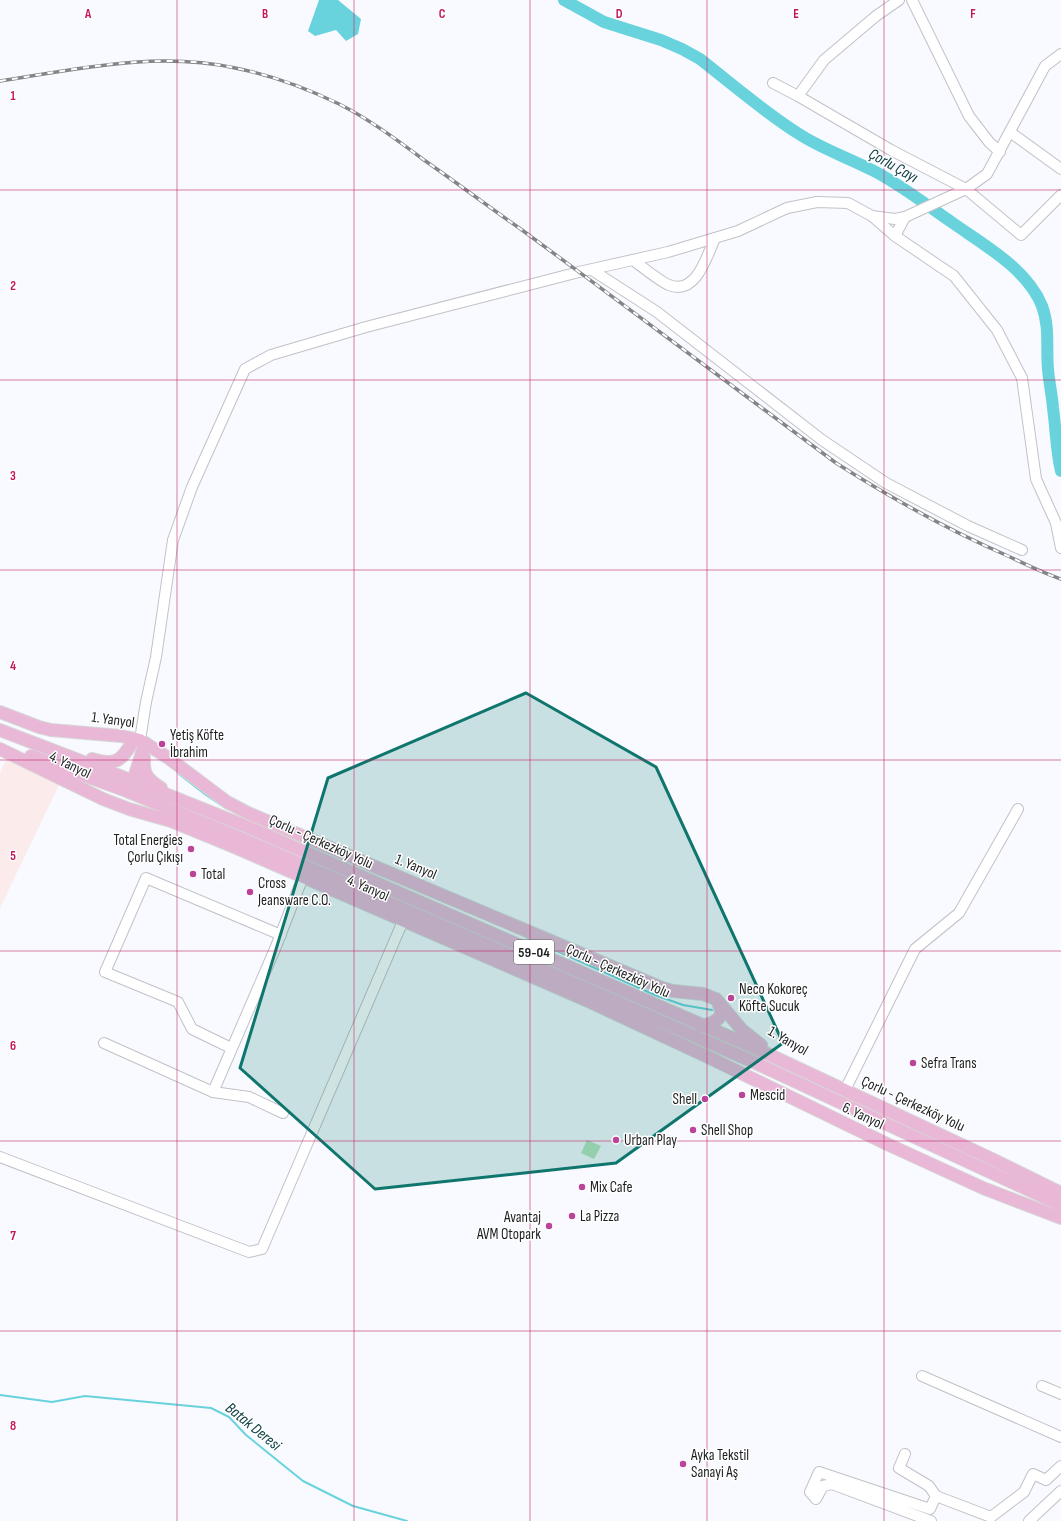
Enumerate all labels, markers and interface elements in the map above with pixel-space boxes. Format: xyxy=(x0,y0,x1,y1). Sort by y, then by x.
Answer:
text: A xyxy=(84,6,92,22)
text: B xyxy=(262,6,268,22)
text: C xyxy=(439,6,446,22)
text: D xyxy=(616,6,623,22)
text: E xyxy=(793,6,799,22)
text: F xyxy=(970,6,976,22)
text: 1 xyxy=(10,88,16,104)
water label: Çorlu Çayı xyxy=(865,145,921,187)
text: 2 xyxy=(10,278,16,294)
text: 3 xyxy=(10,468,16,484)
text: 4 xyxy=(10,658,16,674)
street label: 1. Yanyol xyxy=(90,708,136,732)
place label: Yetiş Köfte İbrahim xyxy=(170,726,224,762)
marker: Yetiş Köfte İbrahim xyxy=(157,739,167,749)
street label: 4. Yanyol xyxy=(46,747,94,783)
street label: Çorlu - Çerkezköy Yolu xyxy=(266,811,376,873)
place label: Total Energies Çorlu Çıkışı xyxy=(114,831,183,867)
marker: Total Energies Çorlu Çıkışı xyxy=(186,844,196,854)
text: 5 xyxy=(10,848,16,864)
street label: 1. Yanyol xyxy=(392,850,440,884)
place label: Total xyxy=(201,865,225,884)
marker: Total xyxy=(188,869,198,879)
street label: 4. Yanyol xyxy=(344,870,392,906)
place label: Cross Jeansware C.O. xyxy=(257,874,331,910)
marker: Cross Jeansware C.O. xyxy=(245,887,255,897)
road number: 59-04 xyxy=(514,940,554,964)
street label: Çorlu - Çerkezköy Yolu xyxy=(563,940,673,1002)
place label: Neco Kokoreç Köfte Sucuk xyxy=(739,980,808,1016)
marker: Neco Kokoreç Köfte Sucuk xyxy=(726,993,736,1003)
street label: 1. Yanyol xyxy=(764,1022,812,1060)
text: 6 xyxy=(10,1038,16,1054)
place label: Sefra Trans xyxy=(921,1054,977,1073)
marker: Sefra Trans xyxy=(908,1058,918,1068)
street label: Çorlu - Çerkezköy Yolu xyxy=(858,1072,968,1136)
place label: Mescid xyxy=(750,1086,785,1105)
place label: Shell xyxy=(673,1090,697,1109)
marker: Mescid xyxy=(737,1090,747,1100)
marker: Shell xyxy=(700,1094,710,1104)
street label: 6. Yanyol xyxy=(839,1098,887,1134)
place label: Shell Shop xyxy=(701,1121,753,1140)
marker: Shell Shop xyxy=(688,1125,698,1135)
place label: Urban Play xyxy=(624,1131,677,1150)
marker: Urban Play xyxy=(611,1135,621,1145)
place label: Mix Cafe xyxy=(590,1178,633,1197)
marker: Mix Cafe xyxy=(577,1182,587,1192)
place label: La Pizza xyxy=(580,1207,620,1226)
place label: Avantaj AVM Otopark xyxy=(476,1208,541,1244)
marker: La Pizza xyxy=(567,1211,577,1221)
marker: Avantaj AVM Otopark xyxy=(544,1221,554,1231)
text: 7 xyxy=(10,1228,16,1244)
water label: Batak Deresi xyxy=(221,1399,285,1456)
text: 8 xyxy=(10,1418,16,1434)
place label: Ayka Tekstil Sanayi Aş xyxy=(690,1446,749,1482)
marker: Ayka Tekstil Sanayi Aş xyxy=(678,1459,688,1469)

